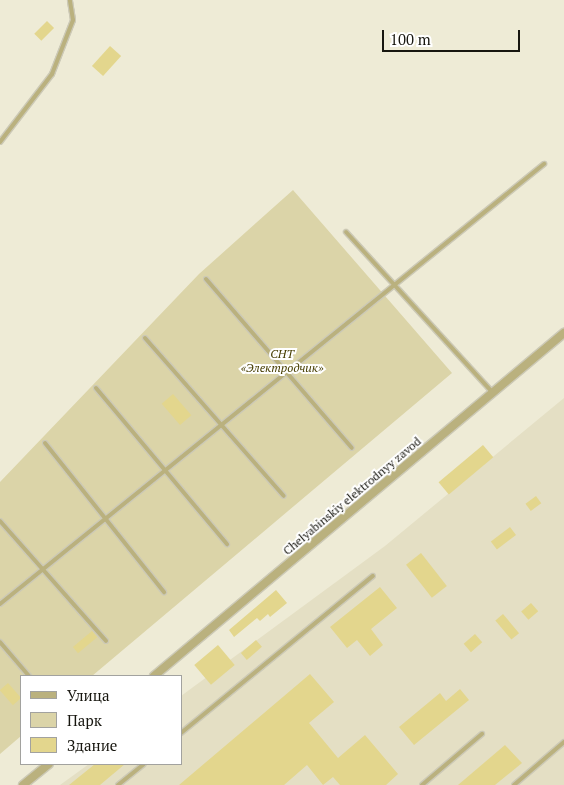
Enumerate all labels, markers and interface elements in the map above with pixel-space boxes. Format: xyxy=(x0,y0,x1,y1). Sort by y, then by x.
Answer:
scale bar xyxy=(384,20,522,52)
text: 100 m xyxy=(390,29,431,49)
park label: СНТ «Электродчик» xyxy=(241,347,323,375)
street label: Chelyabinskiy elektrodnyy zavod xyxy=(280,434,424,558)
legend xyxy=(20,675,182,765)
text: Улица xyxy=(67,685,110,705)
text: Парк xyxy=(67,710,102,730)
text: Здание xyxy=(67,735,117,755)

